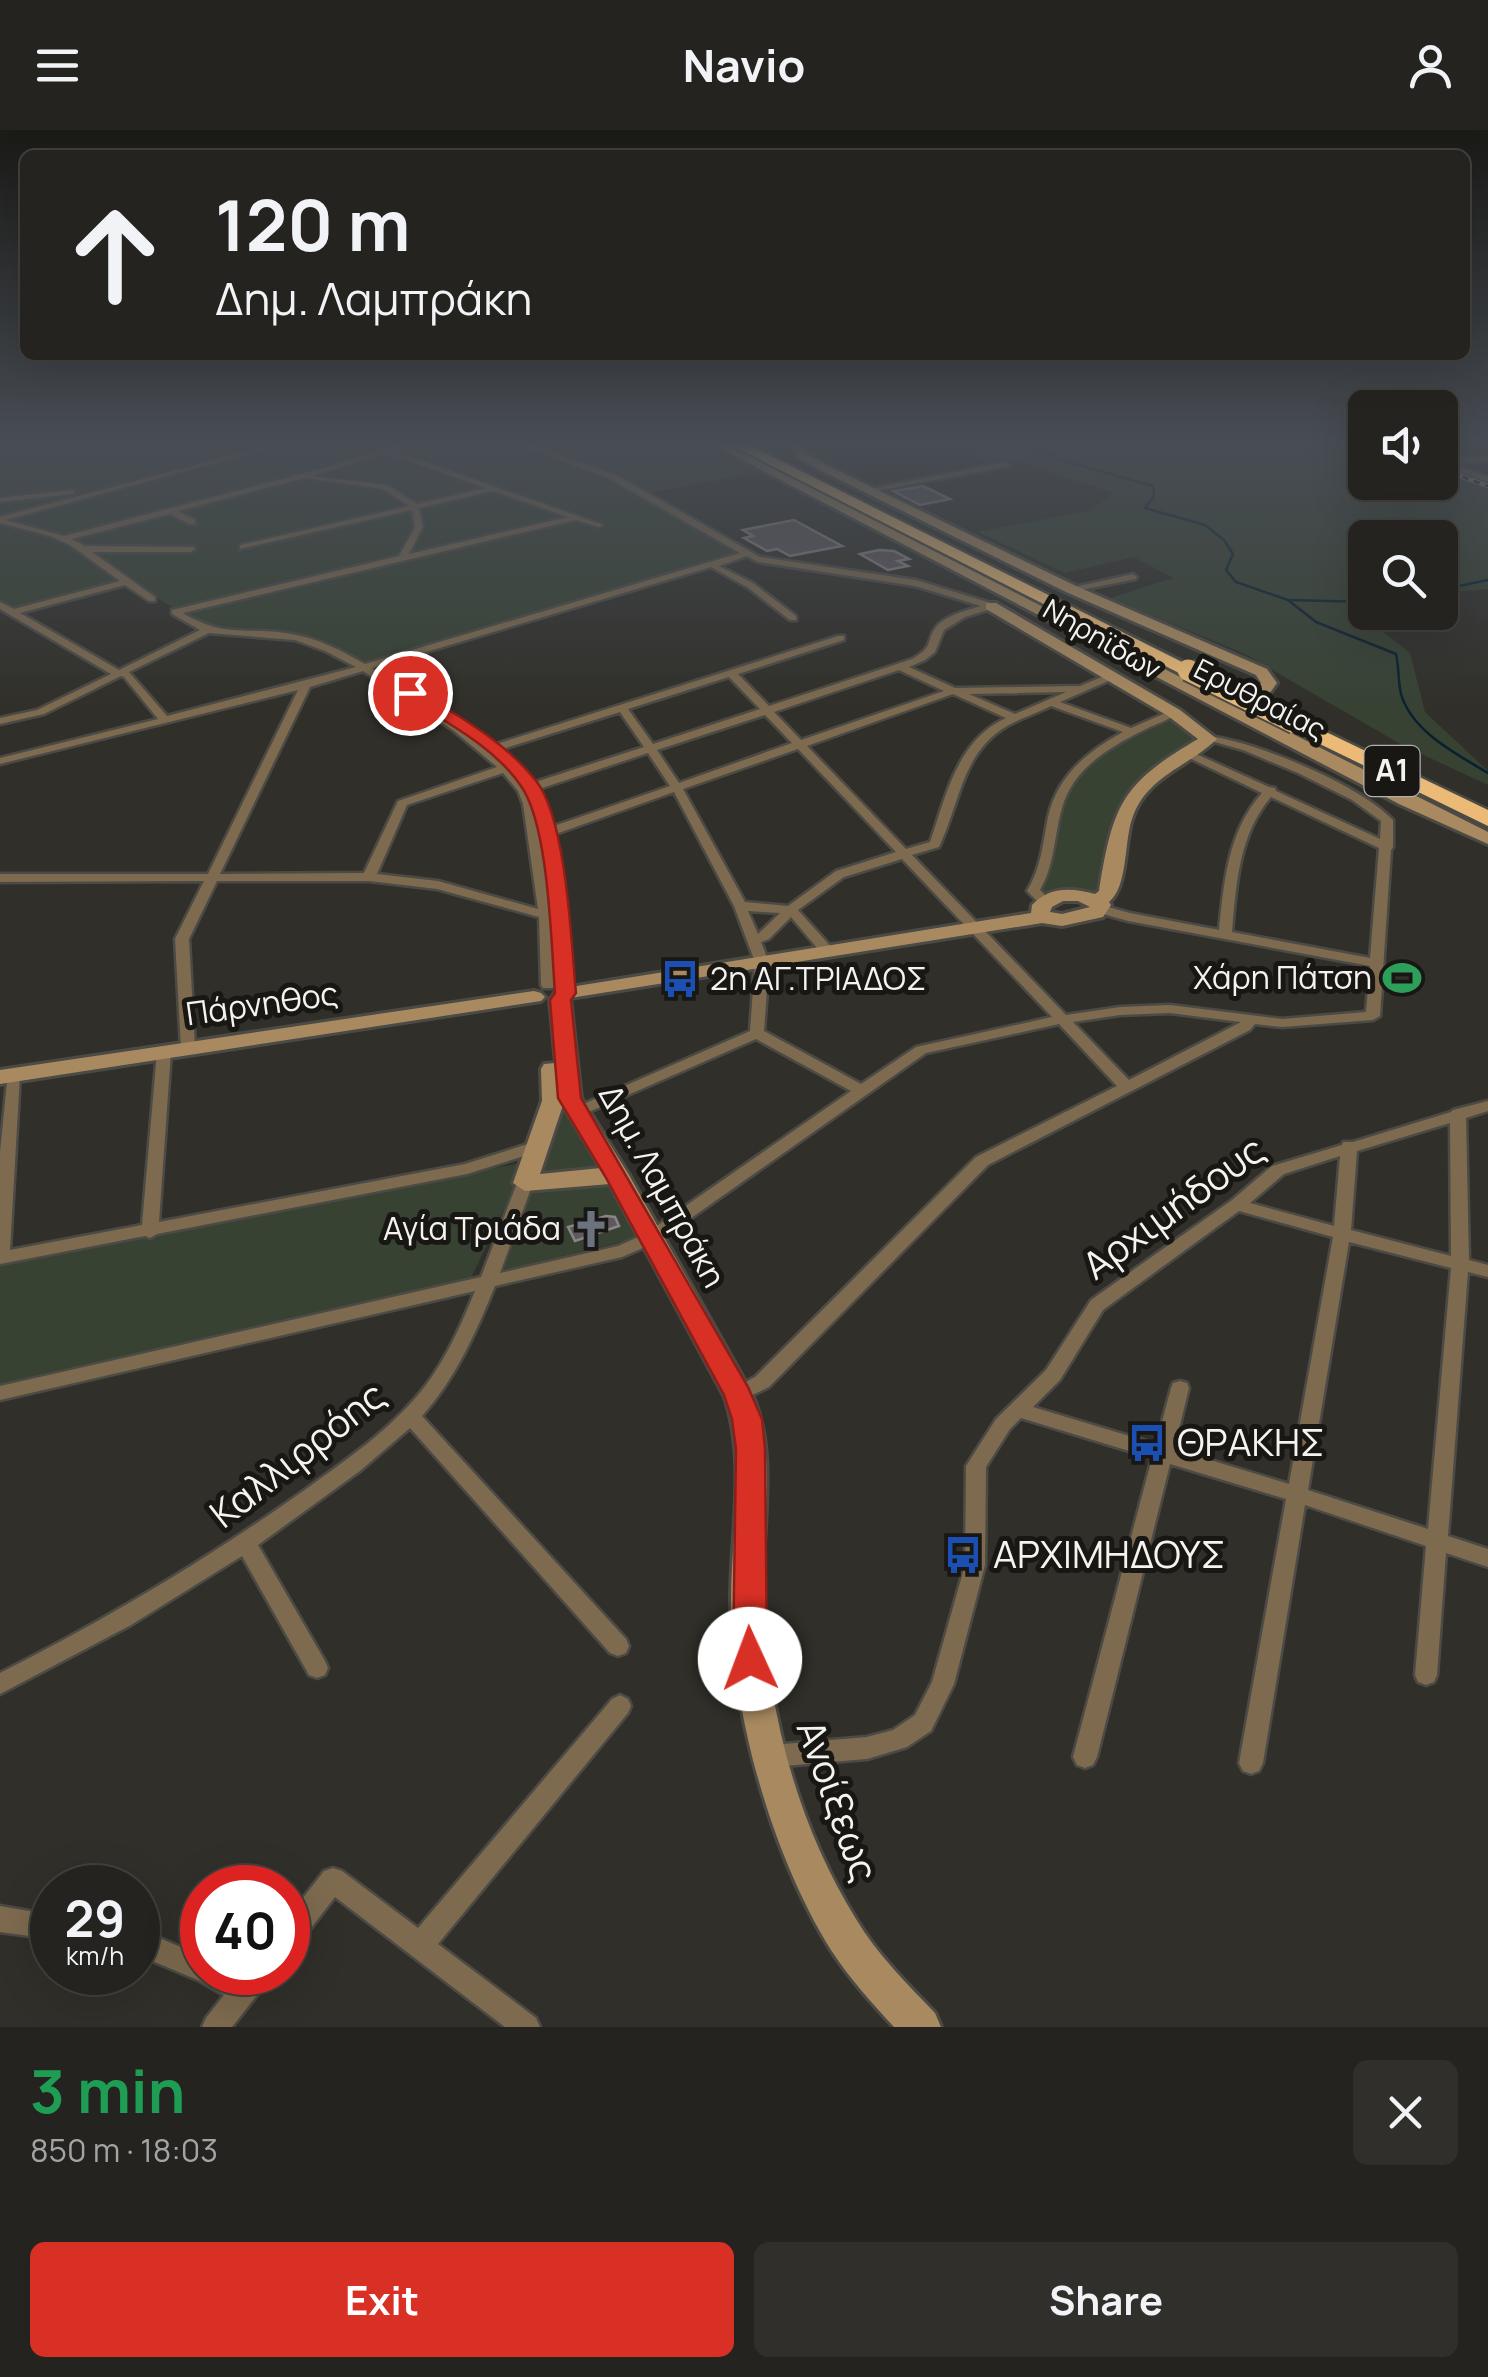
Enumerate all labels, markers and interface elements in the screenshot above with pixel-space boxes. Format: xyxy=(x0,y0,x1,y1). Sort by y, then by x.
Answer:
text: Navio xyxy=(683,34,805,96)
icon: menu xyxy=(30,38,85,93)
icon: person xyxy=(1403,38,1458,93)
text: 120 m xyxy=(215,176,410,272)
icon: ahead xyxy=(50,190,180,320)
text: Δημ. Λαμπράκη xyxy=(215,267,532,329)
map controls xyxy=(1348,390,1458,630)
button: sound xyxy=(1348,390,1458,500)
button: search xyxy=(1348,520,1458,630)
street label: Νηρηϊδων xyxy=(1037,589,1168,687)
street label: Ερυθραίας xyxy=(1188,649,1333,747)
pin xyxy=(368,651,453,736)
icon: arrive xyxy=(383,666,438,721)
road number: Α1 xyxy=(1364,746,1420,796)
place label: Χάρη Πάτση xyxy=(1193,955,1372,999)
place label: 2η ΑΓ.ΤΡΙΑΔΟΣ xyxy=(710,956,927,1000)
sports icon: Χάρη Πάτση xyxy=(1381,957,1423,999)
bus stop icon: 2η ΑΓ.ΤΡΙΑΔΟΣ xyxy=(659,958,701,1000)
street label: Πάρνηθος xyxy=(183,971,341,1035)
street label: Δημ. Λαμπράκη xyxy=(589,1076,737,1295)
street label: Αρχιμήδους xyxy=(1071,1123,1274,1290)
place label: Αγία Τριάδα xyxy=(383,1206,561,1250)
church icon: Αγία Τριάδα xyxy=(570,1208,612,1250)
street label: Καλλιρρόης xyxy=(198,1369,395,1538)
place label: ΘΡΑΚΗΣ xyxy=(1177,1415,1325,1467)
bus stop icon: ΘΡΑΚΗΣ xyxy=(1126,1422,1168,1464)
place label: ΑΡΧΙΜΗΔΟΥΣ xyxy=(993,1527,1225,1579)
bus stop icon: ΑΡΧΙΜΗΔΟΥΣ xyxy=(942,1534,984,1576)
position arrow xyxy=(698,1607,802,1711)
street label: Ανοίξεως xyxy=(786,1713,892,1888)
speed limit sign: 40 xyxy=(180,1865,310,1995)
text: 29 xyxy=(65,1884,125,1952)
text: km/h xyxy=(66,1938,124,1973)
text: 3 min xyxy=(30,2049,185,2131)
button: close xyxy=(1353,2060,1458,2165)
text: 850 m · 18:03 xyxy=(30,2128,218,2172)
button: Exit xyxy=(30,2242,734,2357)
button: Share xyxy=(754,2242,1458,2357)

